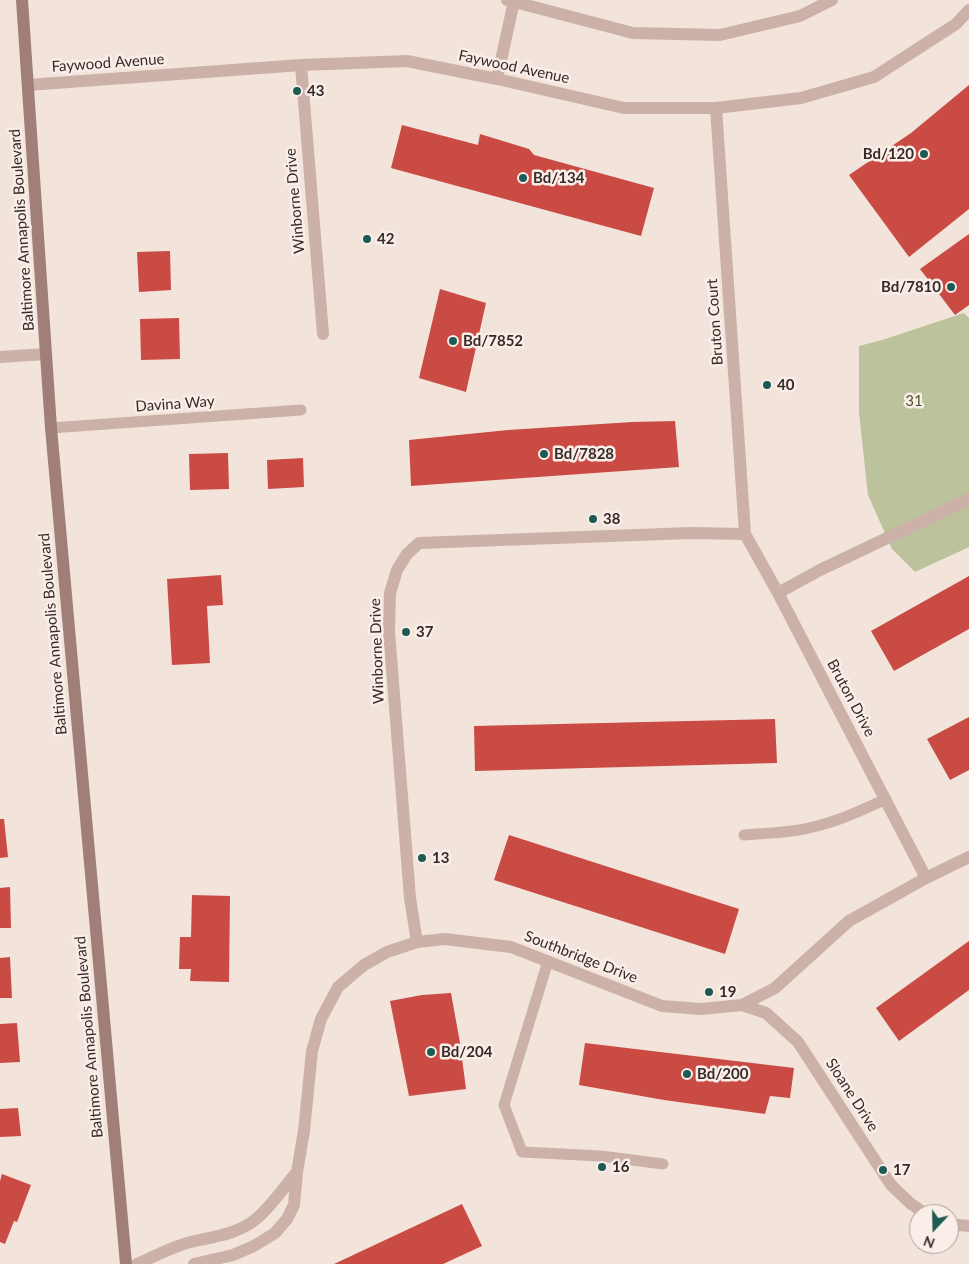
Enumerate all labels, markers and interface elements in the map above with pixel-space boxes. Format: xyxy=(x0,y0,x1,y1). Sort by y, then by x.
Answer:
street label: Faywood Avenue xyxy=(457,46,571,88)
street label: Faywood Avenue xyxy=(51,50,165,76)
place label: 43 xyxy=(307,82,324,100)
marker: 43 xyxy=(291,85,303,97)
street label: Baltimore Annapolis Boulevard xyxy=(6,128,38,332)
place label: Bd/120 xyxy=(863,145,914,163)
street label: Winborne Drive xyxy=(281,148,309,254)
marker: Bd/120 xyxy=(918,148,930,160)
place label: Bd/134 xyxy=(533,169,584,187)
marker: Bd/134 xyxy=(517,172,529,184)
place label: 42 xyxy=(377,230,394,248)
marker: 42 xyxy=(361,233,373,245)
street label: Bruton Court xyxy=(703,278,727,366)
place label: Bd/7810 xyxy=(881,278,941,296)
marker: Bd/7810 xyxy=(945,281,957,293)
place label: Bd/7852 xyxy=(463,332,523,350)
marker: Bd/7852 xyxy=(447,335,459,347)
place label: 40 xyxy=(777,376,794,394)
marker: 40 xyxy=(761,379,773,391)
street label: Davina Way xyxy=(135,392,215,416)
park label: 31 xyxy=(905,392,923,410)
place label: Bd/7828 xyxy=(554,445,614,463)
marker: Bd/7828 xyxy=(538,448,550,460)
place label: 38 xyxy=(603,510,620,528)
marker: 38 xyxy=(587,513,599,525)
street label: Baltimore Annapolis Boulevard xyxy=(35,532,71,736)
street label: Winborne Drive xyxy=(366,598,388,704)
place label: 37 xyxy=(416,623,433,641)
marker: 37 xyxy=(400,626,412,638)
street label: Bruton Drive xyxy=(823,656,879,740)
place label: 13 xyxy=(432,849,449,867)
marker: 13 xyxy=(416,852,428,864)
street label: Southbridge Drive xyxy=(522,927,640,987)
street label: Baltimore Annapolis Boulevard xyxy=(71,935,107,1139)
place label: 19 xyxy=(719,983,736,1001)
marker: 19 xyxy=(703,986,715,998)
place label: Bd/204 xyxy=(441,1043,492,1061)
marker: Bd/204 xyxy=(425,1046,437,1058)
street label: Sloane Drive xyxy=(822,1055,882,1135)
place label: Bd/200 xyxy=(697,1065,748,1083)
marker: Bd/200 xyxy=(681,1068,693,1080)
place label: 16 xyxy=(612,1158,629,1176)
marker: 16 xyxy=(596,1161,608,1173)
place label: 17 xyxy=(893,1161,910,1179)
marker: 17 xyxy=(877,1164,889,1176)
north arrow xyxy=(909,1204,959,1254)
text: N xyxy=(921,1233,937,1252)

